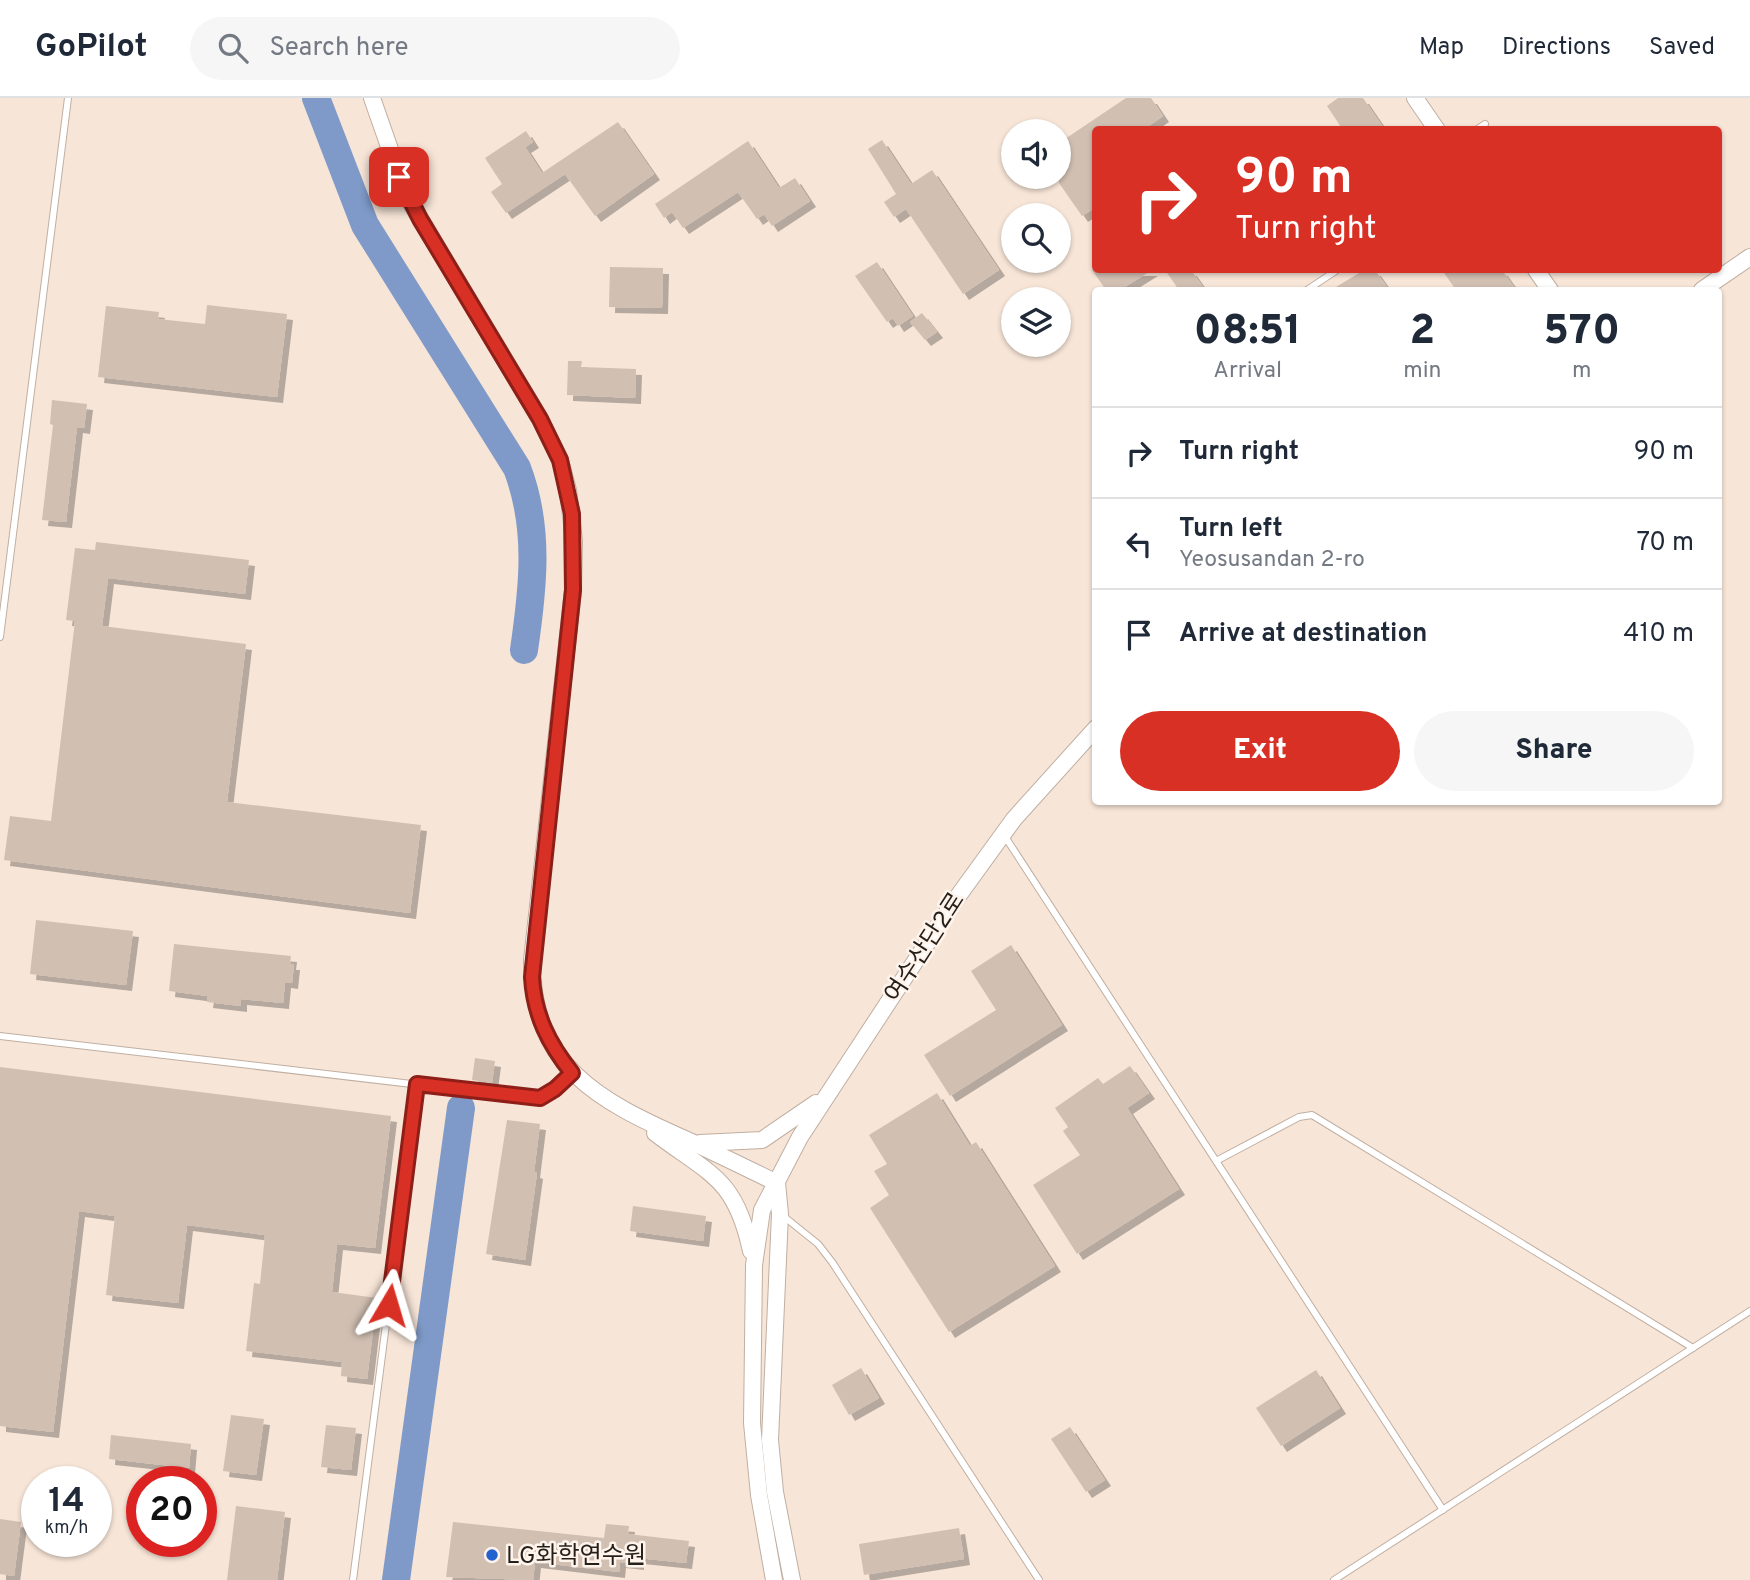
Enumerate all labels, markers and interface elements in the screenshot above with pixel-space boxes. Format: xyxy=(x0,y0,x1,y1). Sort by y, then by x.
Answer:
search box xyxy=(190,17,680,80)
text: GoPilot xyxy=(35,27,148,69)
icon: search xyxy=(214,29,252,67)
text: Search here xyxy=(270,32,408,65)
text: Map xyxy=(1419,33,1464,63)
text: Directions xyxy=(1502,33,1611,63)
text: Saved xyxy=(1649,33,1715,63)
map controls xyxy=(1001,119,1071,357)
button: sound xyxy=(1001,119,1071,189)
pin xyxy=(369,147,429,207)
text: 90 m xyxy=(1235,149,1353,211)
icon: right xyxy=(1120,154,1211,245)
icon: arrive xyxy=(380,158,418,196)
button: search xyxy=(1001,203,1071,273)
text: Turn right xyxy=(1235,210,1377,250)
button: layers xyxy=(1001,287,1071,357)
text: 08:51 xyxy=(1194,306,1301,359)
text: 2 xyxy=(1410,306,1435,359)
text: 570 xyxy=(1543,306,1620,359)
text: Arrival xyxy=(1213,357,1282,386)
text: min xyxy=(1403,357,1442,386)
text: m xyxy=(1572,357,1592,386)
icon: right xyxy=(1120,434,1158,472)
text: Turn right xyxy=(1179,436,1299,469)
text: 90 m xyxy=(1634,436,1694,469)
text: Turn left xyxy=(1179,513,1283,546)
icon: left xyxy=(1120,525,1158,563)
text: 70 m xyxy=(1636,527,1694,560)
text: Yeosusandan 2-ro xyxy=(1179,546,1365,575)
icon: arrive xyxy=(1120,616,1158,654)
text: Arrive at destination xyxy=(1179,618,1427,651)
text: 410 m xyxy=(1623,618,1694,651)
button: Exit xyxy=(1120,711,1400,791)
button: Share xyxy=(1414,711,1694,791)
street label: 여수산단2로 xyxy=(879,887,972,1009)
position arrow xyxy=(352,1268,426,1342)
speed limit sign: 20 xyxy=(126,1466,217,1557)
text: 14 xyxy=(48,1480,85,1524)
text: km/h xyxy=(45,1517,88,1540)
place label: LG화학연수원 xyxy=(506,1542,646,1572)
marker: LG화학연수원 xyxy=(484,1547,500,1563)

